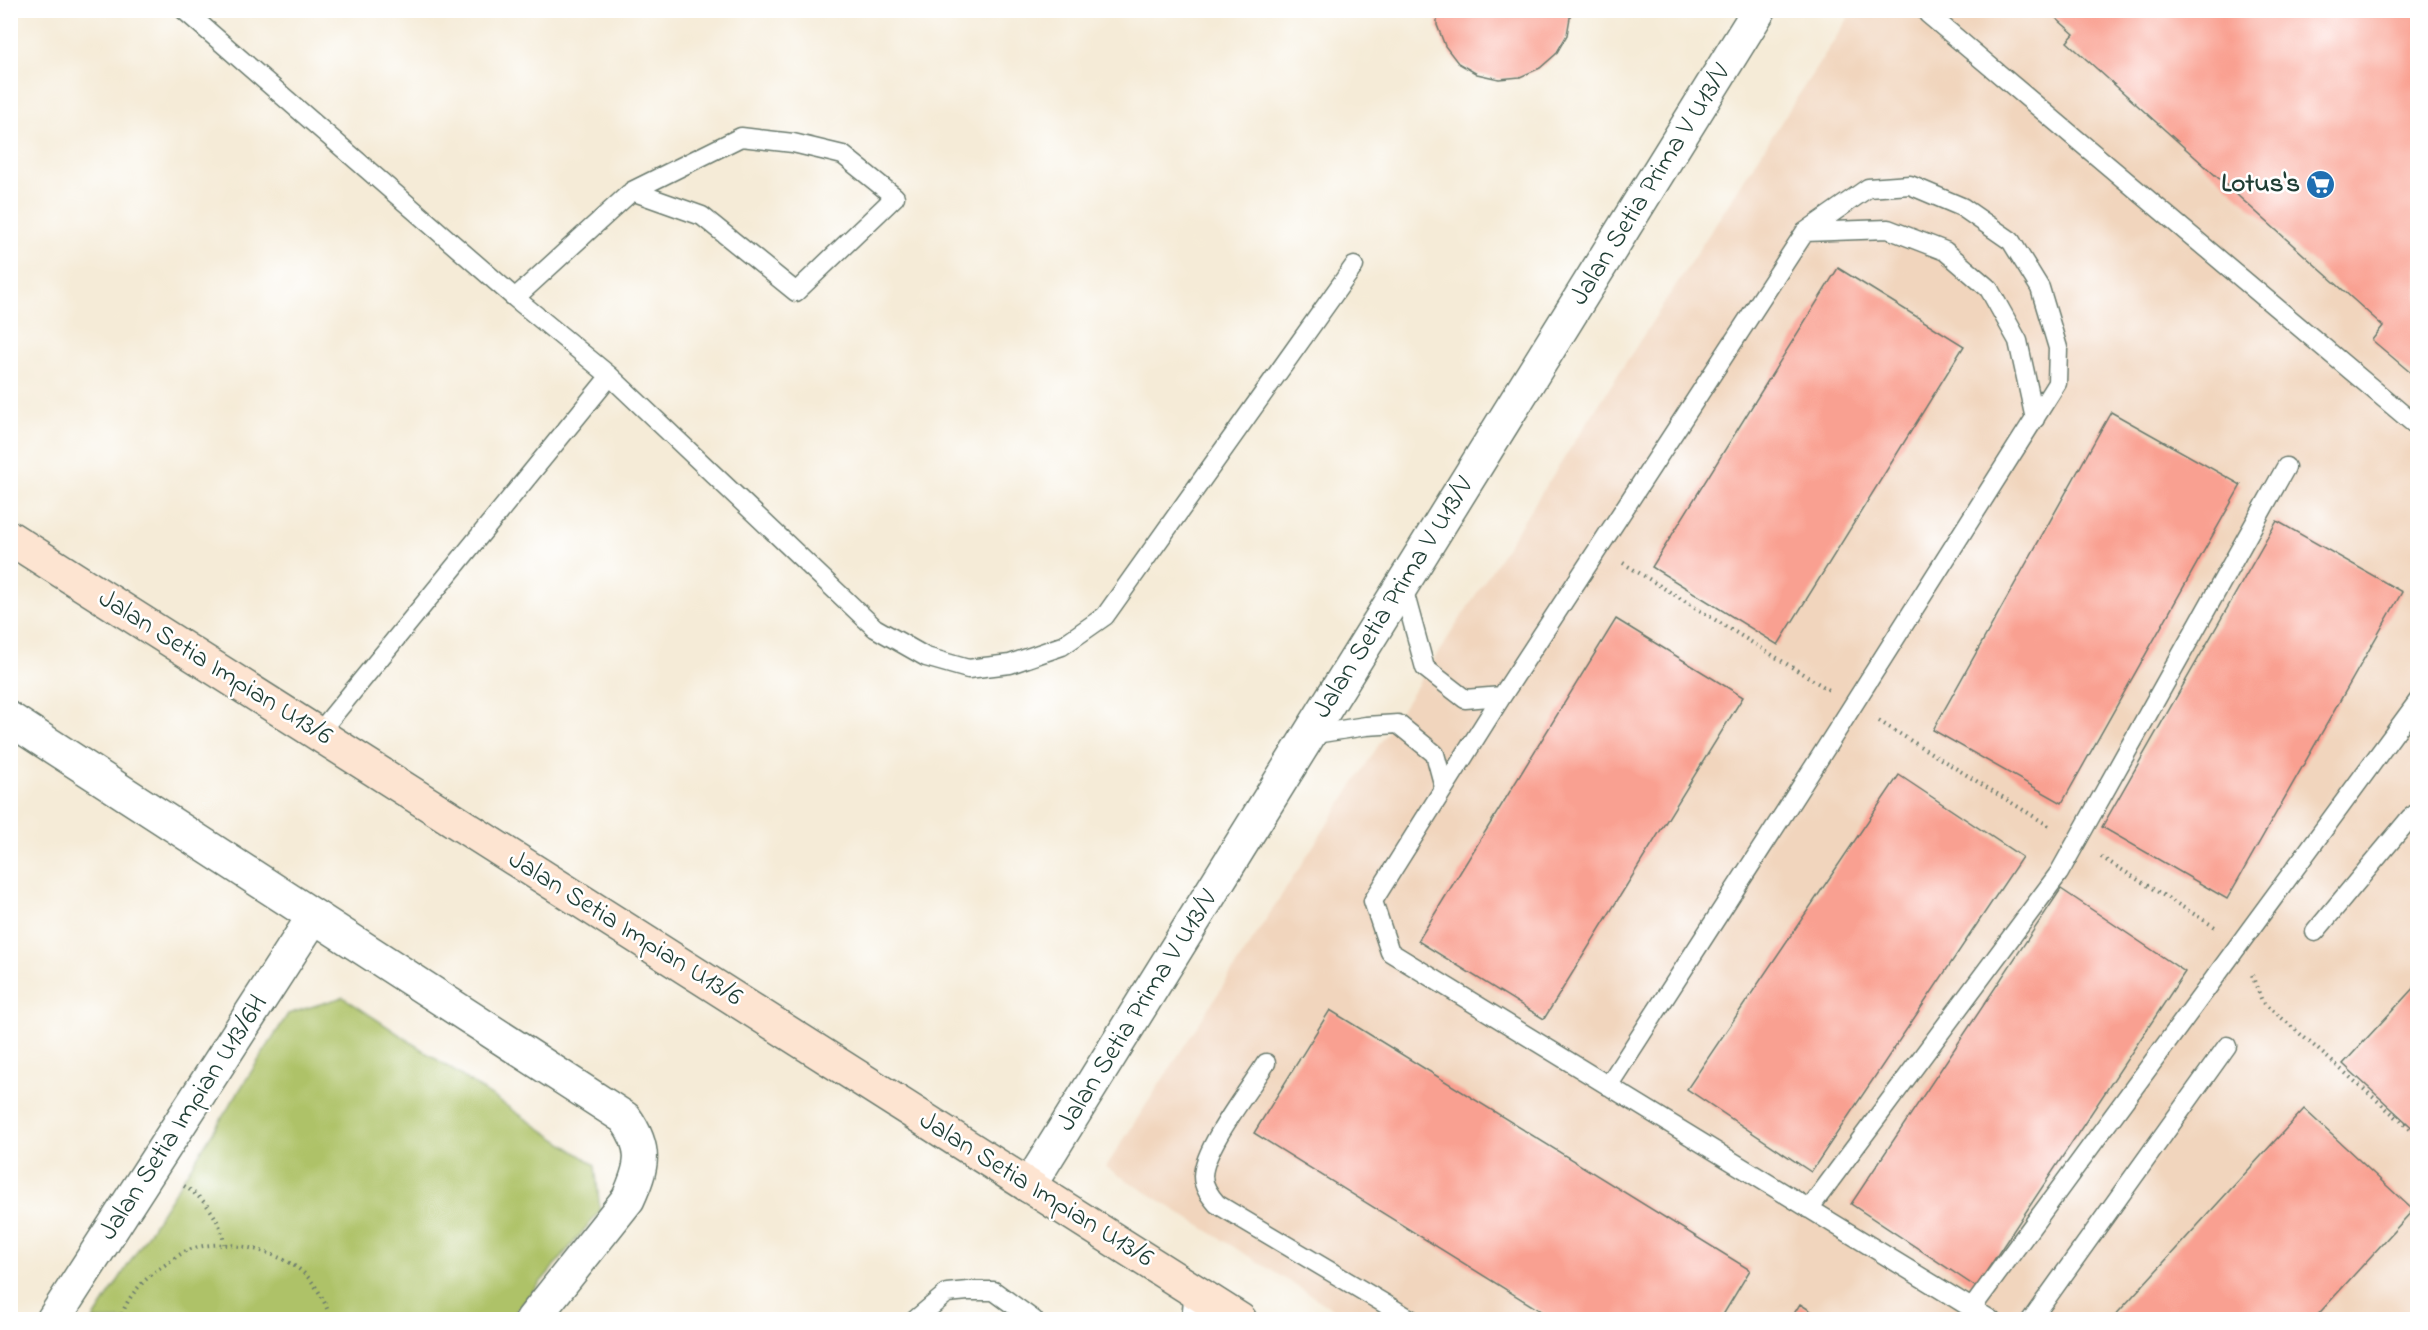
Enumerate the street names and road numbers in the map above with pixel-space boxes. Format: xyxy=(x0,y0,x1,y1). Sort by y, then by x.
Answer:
street label: Jalan Setia Prima V U13/V xyxy=(1561,56,1741,313)
street label: Jalan Setia Prima V U13/V xyxy=(1304,469,1484,726)
street label: Jalan Setia Impian U13/6 xyxy=(90,580,340,756)
street label: Jalan Setia Impian U13/6 xyxy=(500,841,750,1017)
street label: Jalan Setia Prima V U13/V xyxy=(1048,882,1228,1139)
street label: Jalan Setia Impian U13/6H xyxy=(90,988,278,1248)
street label: Jalan Setia Impian U13/6 xyxy=(911,1102,1161,1278)

